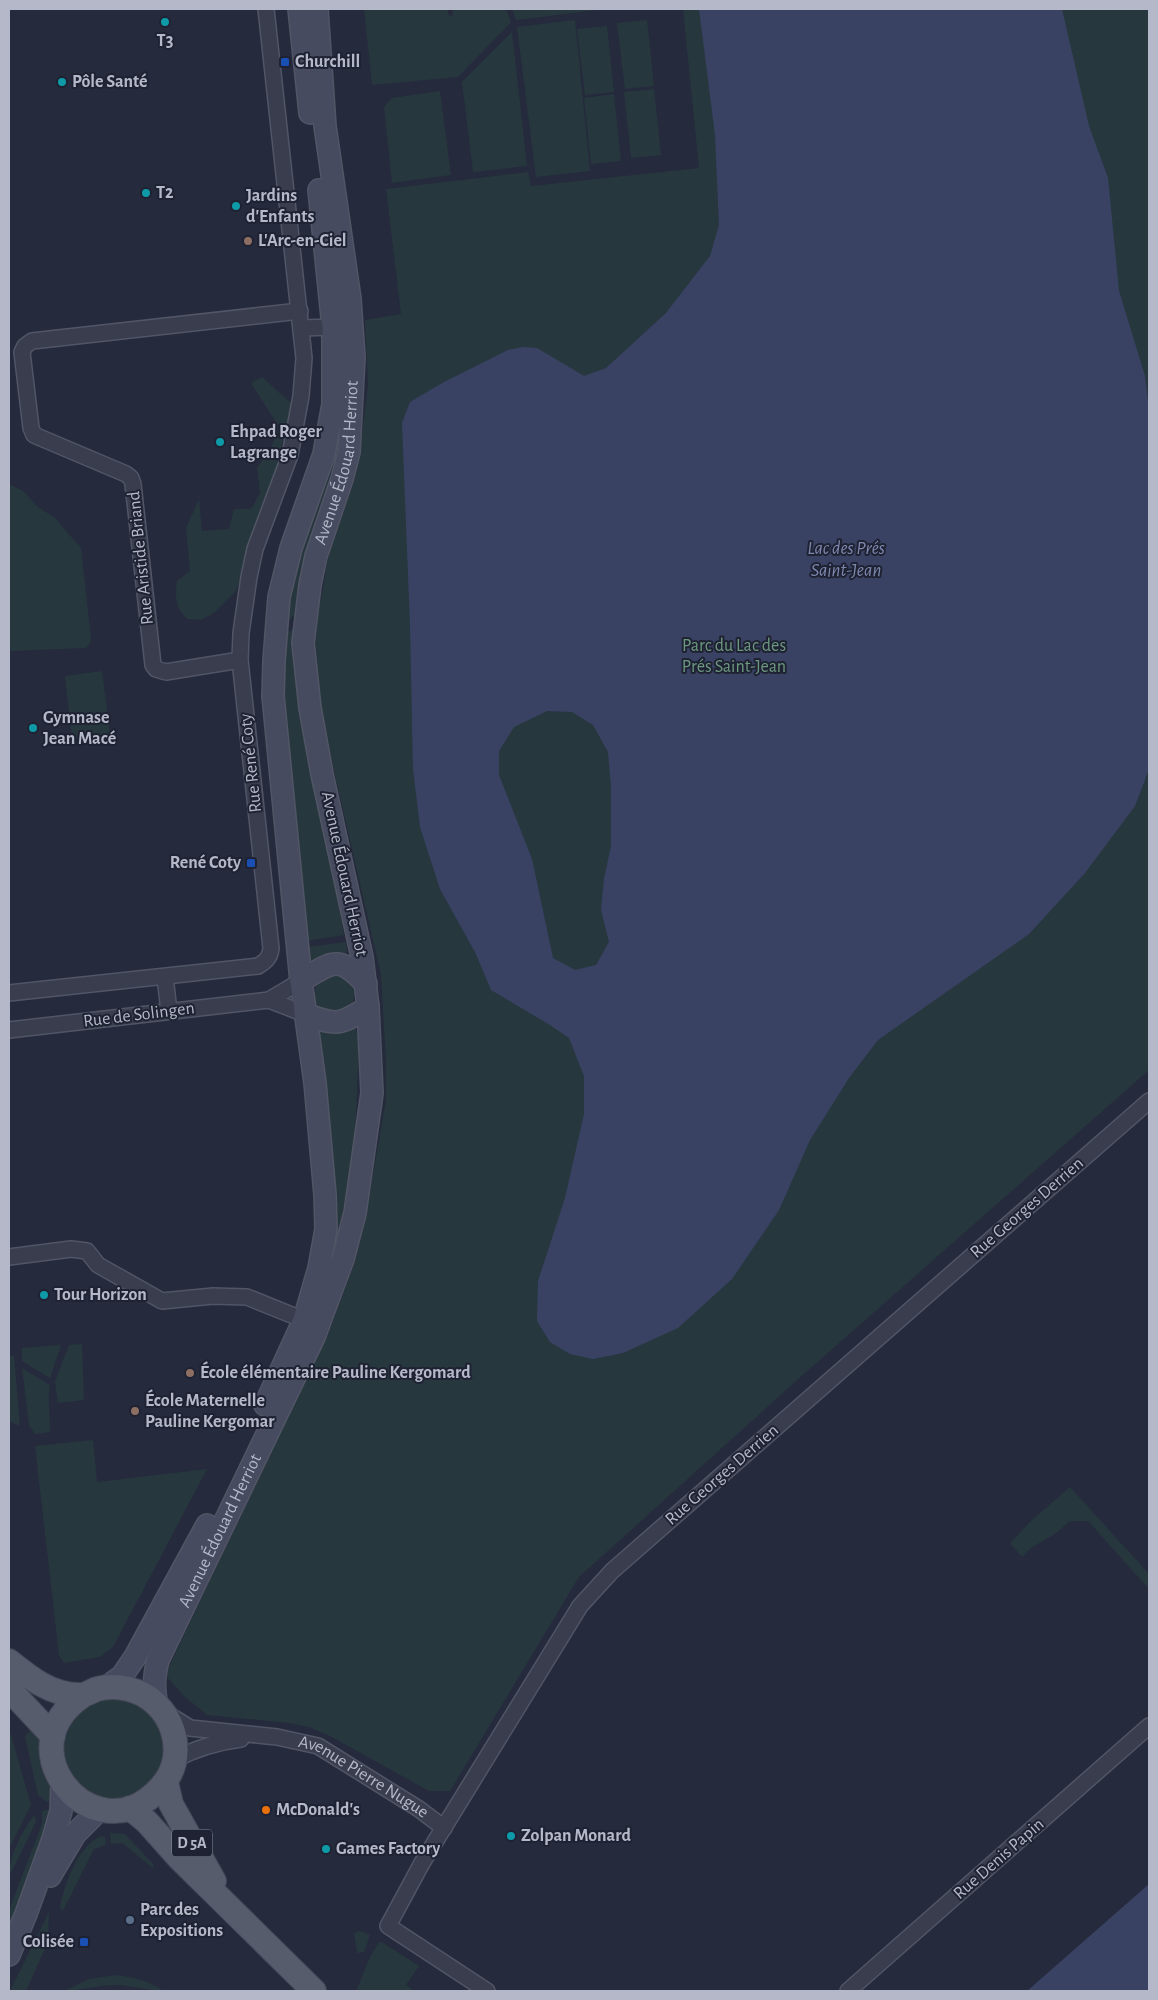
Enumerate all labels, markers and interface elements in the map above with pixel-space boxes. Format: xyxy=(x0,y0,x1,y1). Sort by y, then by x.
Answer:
marker: T3 xyxy=(159,16,171,28)
place label: T3 xyxy=(157,32,174,50)
place label: Churchill xyxy=(295,53,360,71)
marker: Churchill xyxy=(279,56,291,68)
place label: Pôle Santé xyxy=(72,73,147,91)
marker: Pôle Santé xyxy=(56,76,68,88)
place label: T2 xyxy=(156,184,174,202)
marker: T2 xyxy=(140,187,152,199)
place label: Jardins d'Enfants xyxy=(246,187,314,226)
marker: Jardins d'Enfants xyxy=(230,200,242,212)
place label: L'Arc-en-Ciel xyxy=(258,232,347,250)
marker: L'Arc-en-Ciel xyxy=(242,235,254,247)
street label: Avenue Édouard Herriot xyxy=(311,380,362,547)
place label: Ehpad Roger Lagrange xyxy=(230,423,322,462)
marker: Ehpad Roger Lagrange xyxy=(214,436,226,448)
street label: Rue Aristide Briand xyxy=(125,490,157,626)
water label: Lac des Prés Saint-Jean xyxy=(807,539,885,580)
park label: Parc du Lac des Prés Saint-Jean xyxy=(682,637,786,676)
place label: Gymnase Jean Macé xyxy=(43,709,116,748)
street label: Rue René Coty xyxy=(237,712,265,813)
marker: Gymnase Jean Macé xyxy=(27,722,39,734)
street label: Avenue Édouard Herriot xyxy=(318,789,373,958)
place label: René Coty xyxy=(170,854,242,872)
marker: René Coty xyxy=(245,857,257,869)
street label: Rue de Solingen xyxy=(82,999,196,1031)
street label: Rue Georges Derrien xyxy=(967,1154,1087,1262)
place label: Tour Horizon xyxy=(54,1286,147,1304)
marker: Tour Horizon xyxy=(38,1289,50,1301)
place label: École élémentaire Pauline Kergomard xyxy=(200,1361,471,1382)
marker: École élémentaire Pauline Kergomard xyxy=(184,1367,196,1379)
place label: École Maternelle Pauline Kergomar xyxy=(145,1389,275,1431)
marker: École Maternelle Pauline Kergomar xyxy=(129,1405,141,1417)
street label: Rue Georges Derrien xyxy=(662,1421,782,1529)
street label: Avenue Édouard Herriot xyxy=(176,1451,265,1610)
street label: Avenue Pierre Nugue xyxy=(297,1733,432,1822)
place label: McDonald's xyxy=(276,1801,360,1819)
marker: McDonald's xyxy=(260,1804,272,1816)
street label: Rue Denis Papin xyxy=(950,1815,1048,1903)
place label: Zolpan Monard xyxy=(521,1827,631,1845)
road number: D 5A xyxy=(172,1830,212,1856)
marker: Zolpan Monard xyxy=(505,1830,517,1842)
place label: Games Factory xyxy=(336,1840,441,1858)
marker: Games Factory xyxy=(320,1843,332,1855)
place label: Parc des Expositions xyxy=(140,1901,223,1940)
marker: Parc des Expositions xyxy=(124,1914,136,1926)
place label: Colisée xyxy=(23,1933,74,1951)
marker: Colisée xyxy=(78,1936,90,1948)

